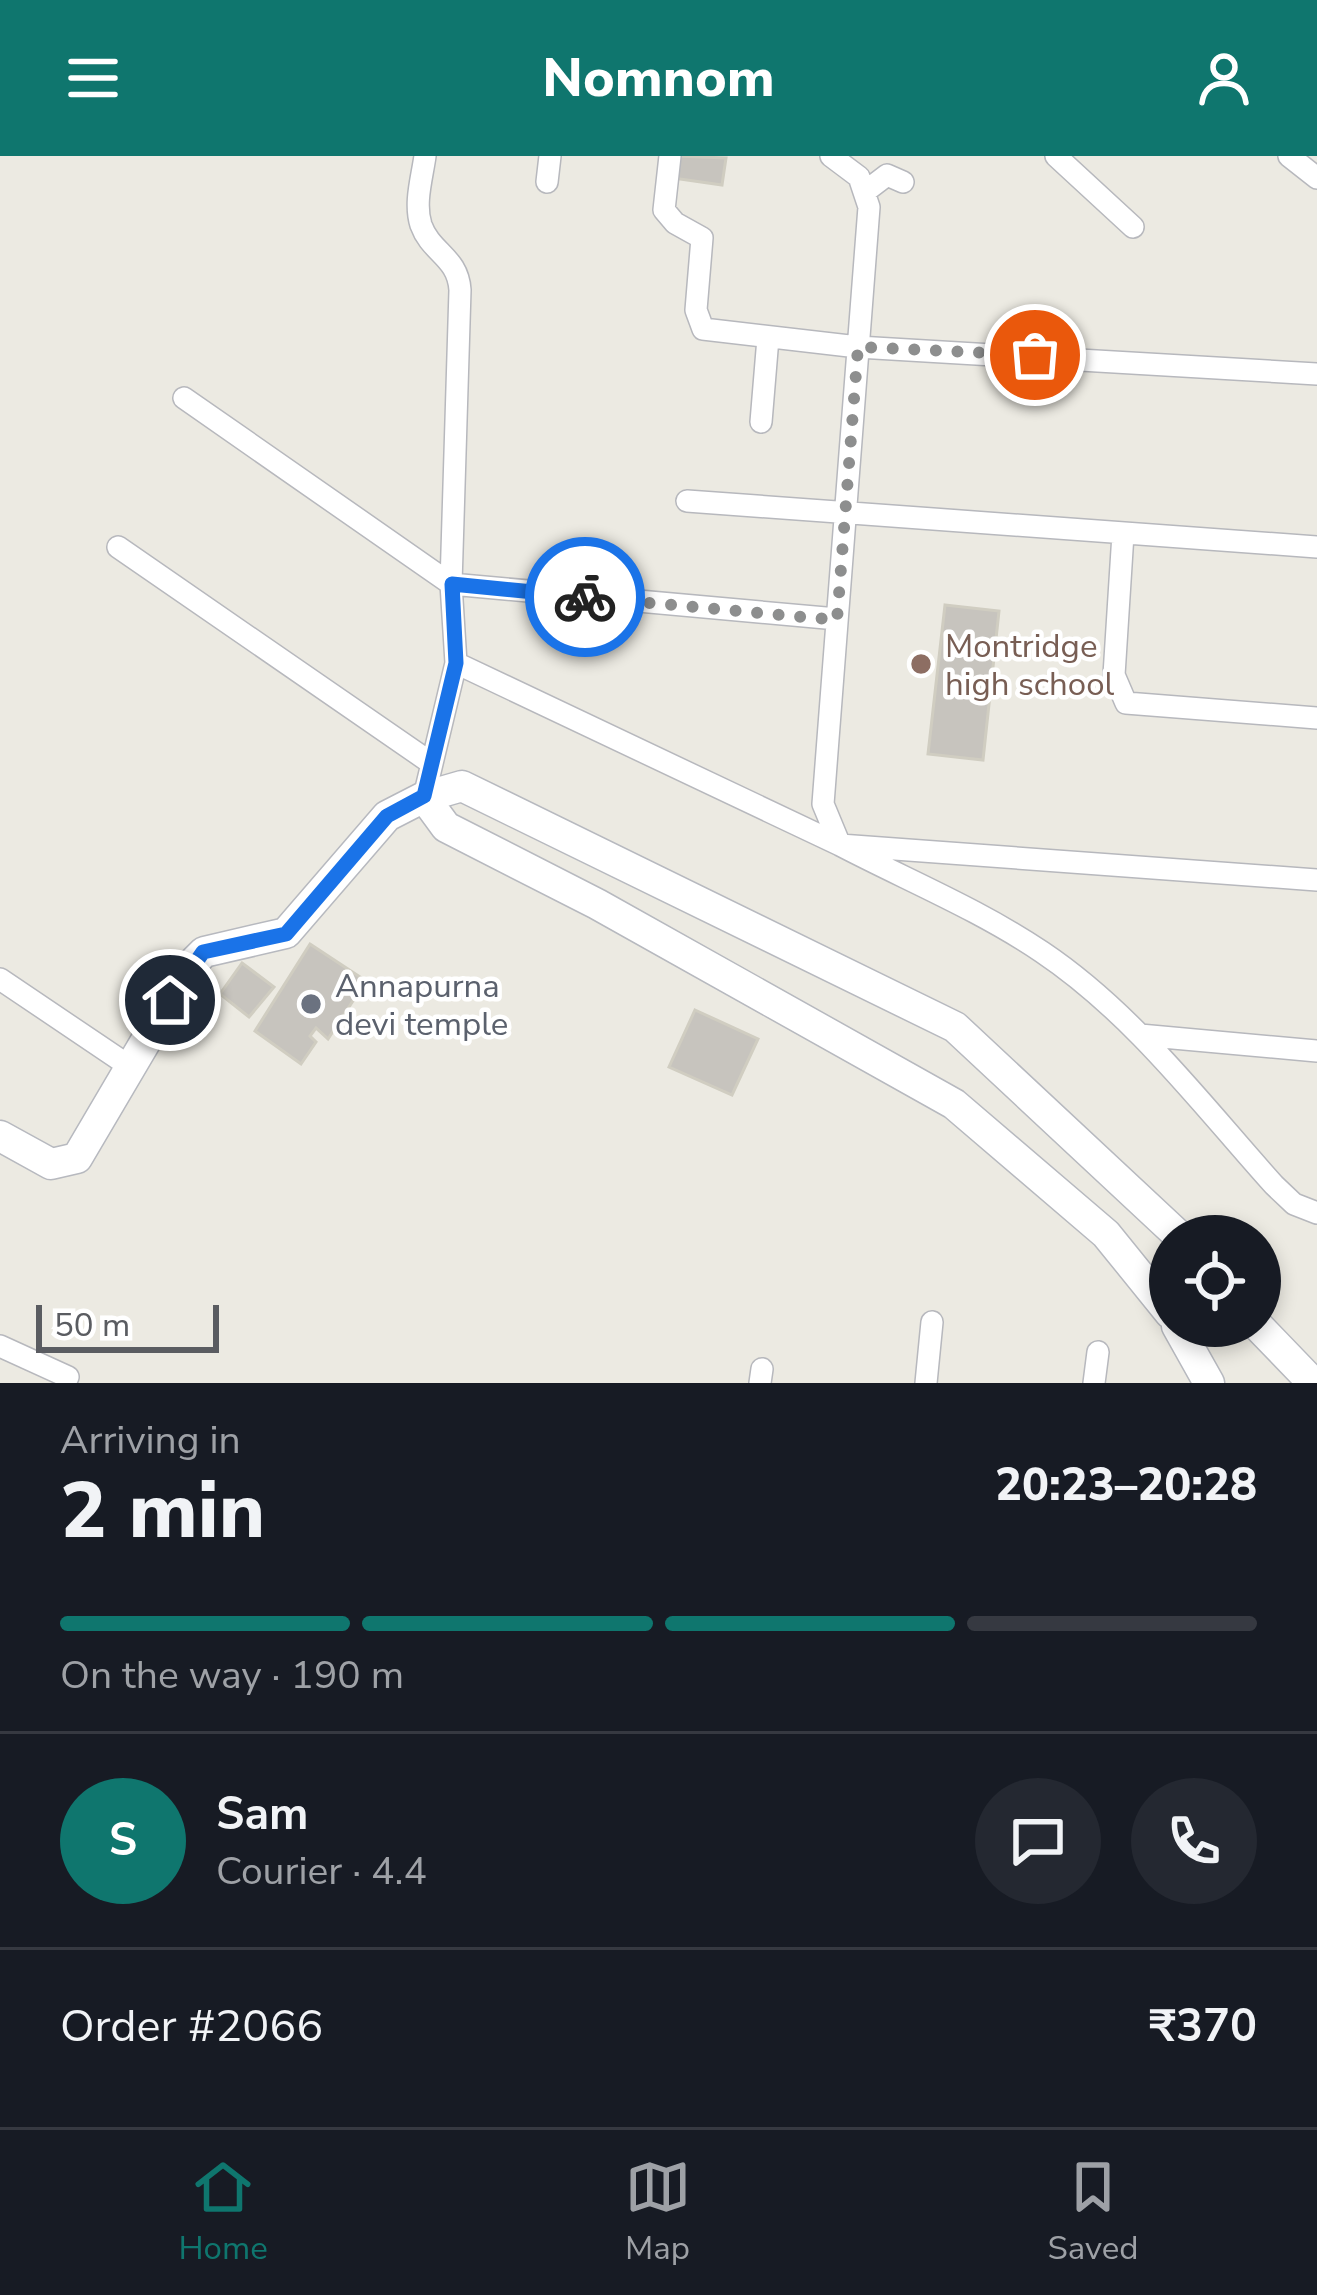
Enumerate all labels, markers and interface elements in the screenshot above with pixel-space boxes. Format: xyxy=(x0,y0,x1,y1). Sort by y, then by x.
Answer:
text: Nomnom xyxy=(542,41,775,115)
icon: menu xyxy=(60,45,126,111)
icon: person xyxy=(1191,45,1257,111)
pin xyxy=(984,304,1086,406)
icon: bag xyxy=(1002,322,1068,388)
courier xyxy=(525,537,645,657)
icon: bike xyxy=(552,564,618,630)
place label: Montridge high school xyxy=(945,624,1115,707)
marker: Montridge high school xyxy=(908,651,934,677)
pin xyxy=(119,949,221,1051)
place label: Annapurna devi temple xyxy=(335,964,508,1047)
icon: home xyxy=(137,967,203,1033)
marker: Annapurna devi temple xyxy=(298,991,324,1017)
map controls xyxy=(1149,1215,1281,1347)
button: locate xyxy=(1149,1215,1281,1347)
scale bar xyxy=(36,1299,219,1352)
text: 50 m xyxy=(54,1303,130,1348)
text: Arriving in xyxy=(60,1414,241,1467)
text: 20:23–20:28 xyxy=(995,1455,1257,1516)
text: 2 min xyxy=(60,1458,265,1565)
text: On the way · 190 m xyxy=(60,1649,404,1702)
button: chat xyxy=(975,1778,1101,1904)
button: phone xyxy=(1131,1778,1257,1904)
text: Sam xyxy=(216,1784,308,1845)
text: S xyxy=(109,1810,137,1871)
text: Courier · 4.4 xyxy=(216,1845,427,1898)
text: Order #2066 xyxy=(60,1996,323,2057)
text: ₹370 xyxy=(1149,1996,1257,2057)
tab: Home xyxy=(178,2154,268,2271)
tab: Map xyxy=(625,2154,691,2271)
tab: Saved xyxy=(1047,2154,1139,2271)

